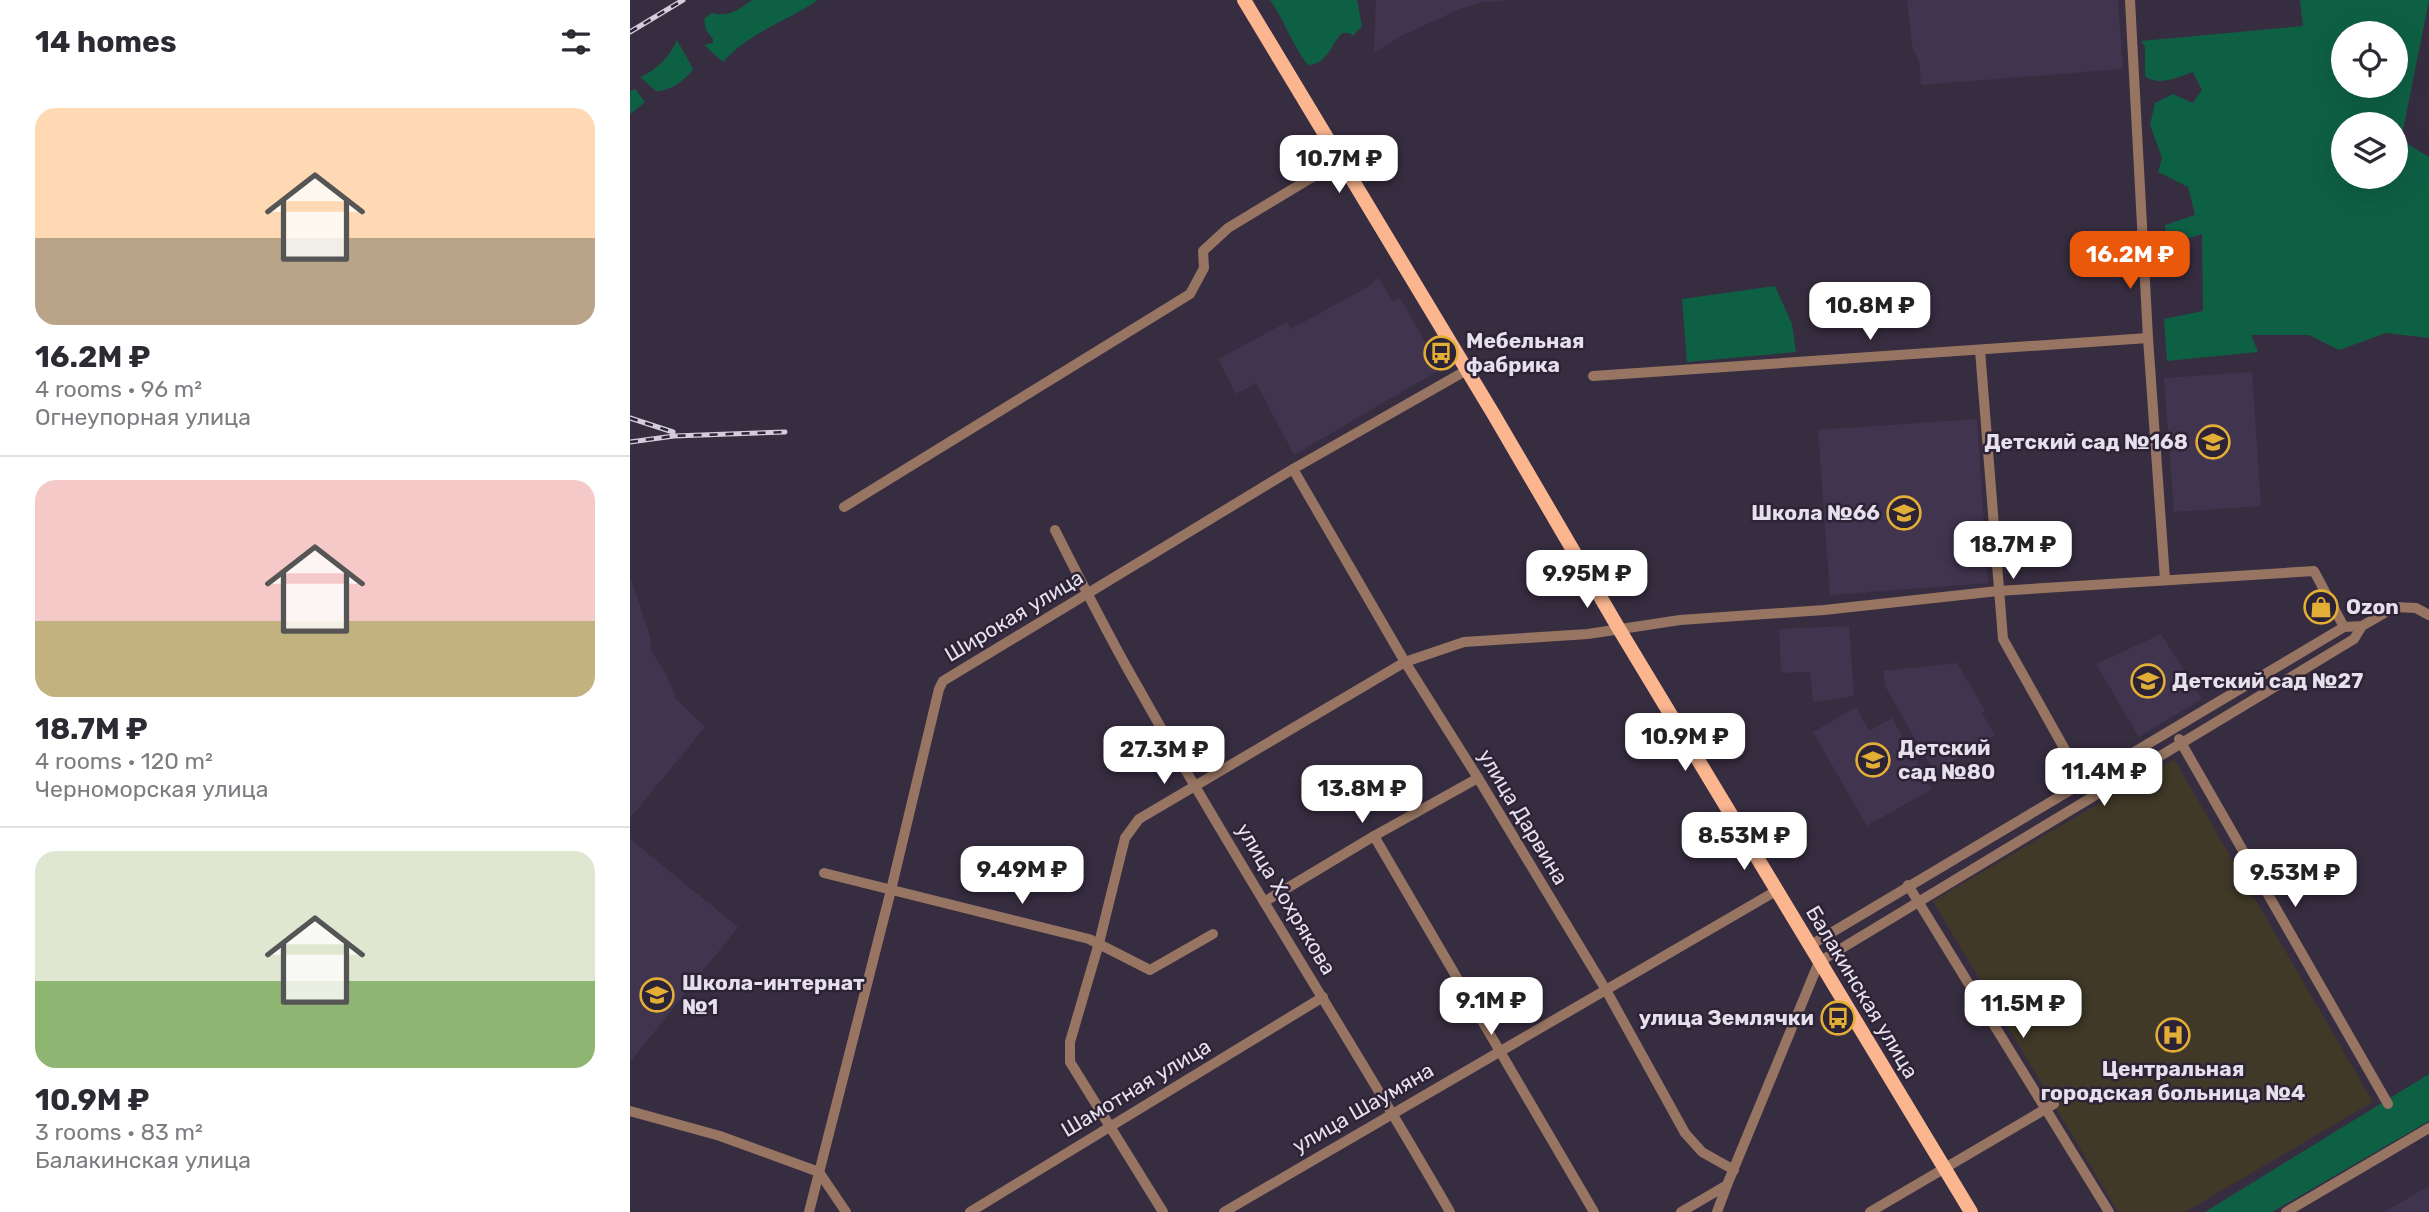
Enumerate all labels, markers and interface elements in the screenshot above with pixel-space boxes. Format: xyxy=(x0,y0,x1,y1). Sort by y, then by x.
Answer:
map controls xyxy=(2331,21,2408,189)
button: locate xyxy=(2331,21,2408,98)
icon: filters xyxy=(557,23,595,61)
text: 14 homes xyxy=(35,24,177,60)
button: layers xyxy=(2331,112,2408,189)
pin: 10.7M ₽ xyxy=(1274,136,1404,195)
text: 10.7M ₽ xyxy=(1296,144,1382,172)
icon: home xyxy=(252,154,378,280)
pin: 16.2M ₽ xyxy=(2065,232,2195,291)
text: 16.2M ₽ xyxy=(2086,240,2174,268)
pin: 10.8M ₽ xyxy=(1805,282,1935,342)
text: 10.8M ₽ xyxy=(1825,291,1915,319)
place label: Мебельная фабрика xyxy=(1466,328,1584,377)
bus stop icon: Мебельная фабрика xyxy=(1422,334,1460,372)
text: 16.2M ₽ xyxy=(35,339,150,375)
text: 4 rooms · 96 m² xyxy=(35,375,202,403)
text: Огнеупорная улица xyxy=(35,403,251,431)
school or university icon: Детский сад №168 xyxy=(2194,423,2232,461)
place label: Детский сад №168 xyxy=(1984,429,2188,454)
school or university icon: Школа №66 xyxy=(1885,494,1923,532)
place label: Школа №66 xyxy=(1751,500,1880,525)
pin: 18.7M ₽ xyxy=(1948,522,2078,581)
icon: home xyxy=(252,526,378,652)
text: 18.7M ₽ xyxy=(1970,530,2056,558)
pin: 9.95M ₽ xyxy=(1522,550,1652,610)
text: 9.95M ₽ xyxy=(1542,559,1632,587)
street label: Широкая улица xyxy=(940,564,1088,667)
shop icon: Ozon xyxy=(2302,588,2340,626)
place label: Ozon xyxy=(2346,594,2399,619)
school or university icon: Детский сад №27 xyxy=(2129,662,2167,700)
place label: Детский сад №27 xyxy=(2172,668,2363,693)
text: 18.7M ₽ xyxy=(35,711,148,747)
pin: 10.9M ₽ xyxy=(1620,714,1750,773)
text: 10.9M ₽ xyxy=(1641,722,1729,750)
pin: 27.3M ₽ xyxy=(1099,726,1229,786)
text: 27.3M ₽ xyxy=(1119,735,1209,763)
place label: Детский сад №80 xyxy=(1898,735,1995,784)
school or university icon: Детский сад №80 xyxy=(1854,741,1892,779)
street label: улица Дарвина xyxy=(1473,745,1574,889)
text: 4 rooms · 120 m² xyxy=(35,747,213,775)
pin: 11.4M ₽ xyxy=(2039,748,2169,808)
text: 11.4M ₽ xyxy=(2061,757,2147,785)
pin: 13.8M ₽ xyxy=(1297,766,1427,825)
text: 13.8M ₽ xyxy=(1317,774,1407,802)
text: Черноморская улица xyxy=(35,775,268,803)
pin: 8.53M ₽ xyxy=(1679,812,1809,872)
street label: улица Хохрякова xyxy=(1231,818,1342,979)
text: 8.53M ₽ xyxy=(1698,821,1790,849)
pin: 9.49M ₽ xyxy=(957,846,1087,906)
pin: 9.53M ₽ xyxy=(2230,850,2360,909)
text: 9.49M ₽ xyxy=(977,855,1067,883)
text: 9.53M ₽ xyxy=(2250,858,2340,886)
icon: home xyxy=(252,897,378,1023)
street label: Балакинская улица xyxy=(1801,901,1924,1083)
place label: Школа-интернат №1 xyxy=(682,970,865,1019)
school or university icon: Школа-интернат №1 xyxy=(638,976,676,1014)
pin: 9.1M ₽ xyxy=(1434,978,1548,1037)
pin: 11.5M ₽ xyxy=(1958,981,2088,1040)
text: 9.1M ₽ xyxy=(1456,986,1526,1014)
text: 11.5M ₽ xyxy=(1981,989,2065,1017)
bus stop icon: улица Землячки xyxy=(1819,999,1857,1037)
place label: улица Землячки xyxy=(1639,1005,1814,1030)
hospital icon: Центральная городская больница №4 xyxy=(2154,1016,2192,1054)
street label: Шамотная улица xyxy=(1056,1033,1215,1142)
place label: Центральная городская больница №4 xyxy=(2041,1056,2305,1105)
street label: улица Шаумяна xyxy=(1288,1057,1438,1158)
text: 10.9M ₽ xyxy=(35,1082,150,1118)
text: 3 rooms · 83 m² xyxy=(35,1118,203,1146)
text: Балакинская улица xyxy=(35,1146,251,1174)

